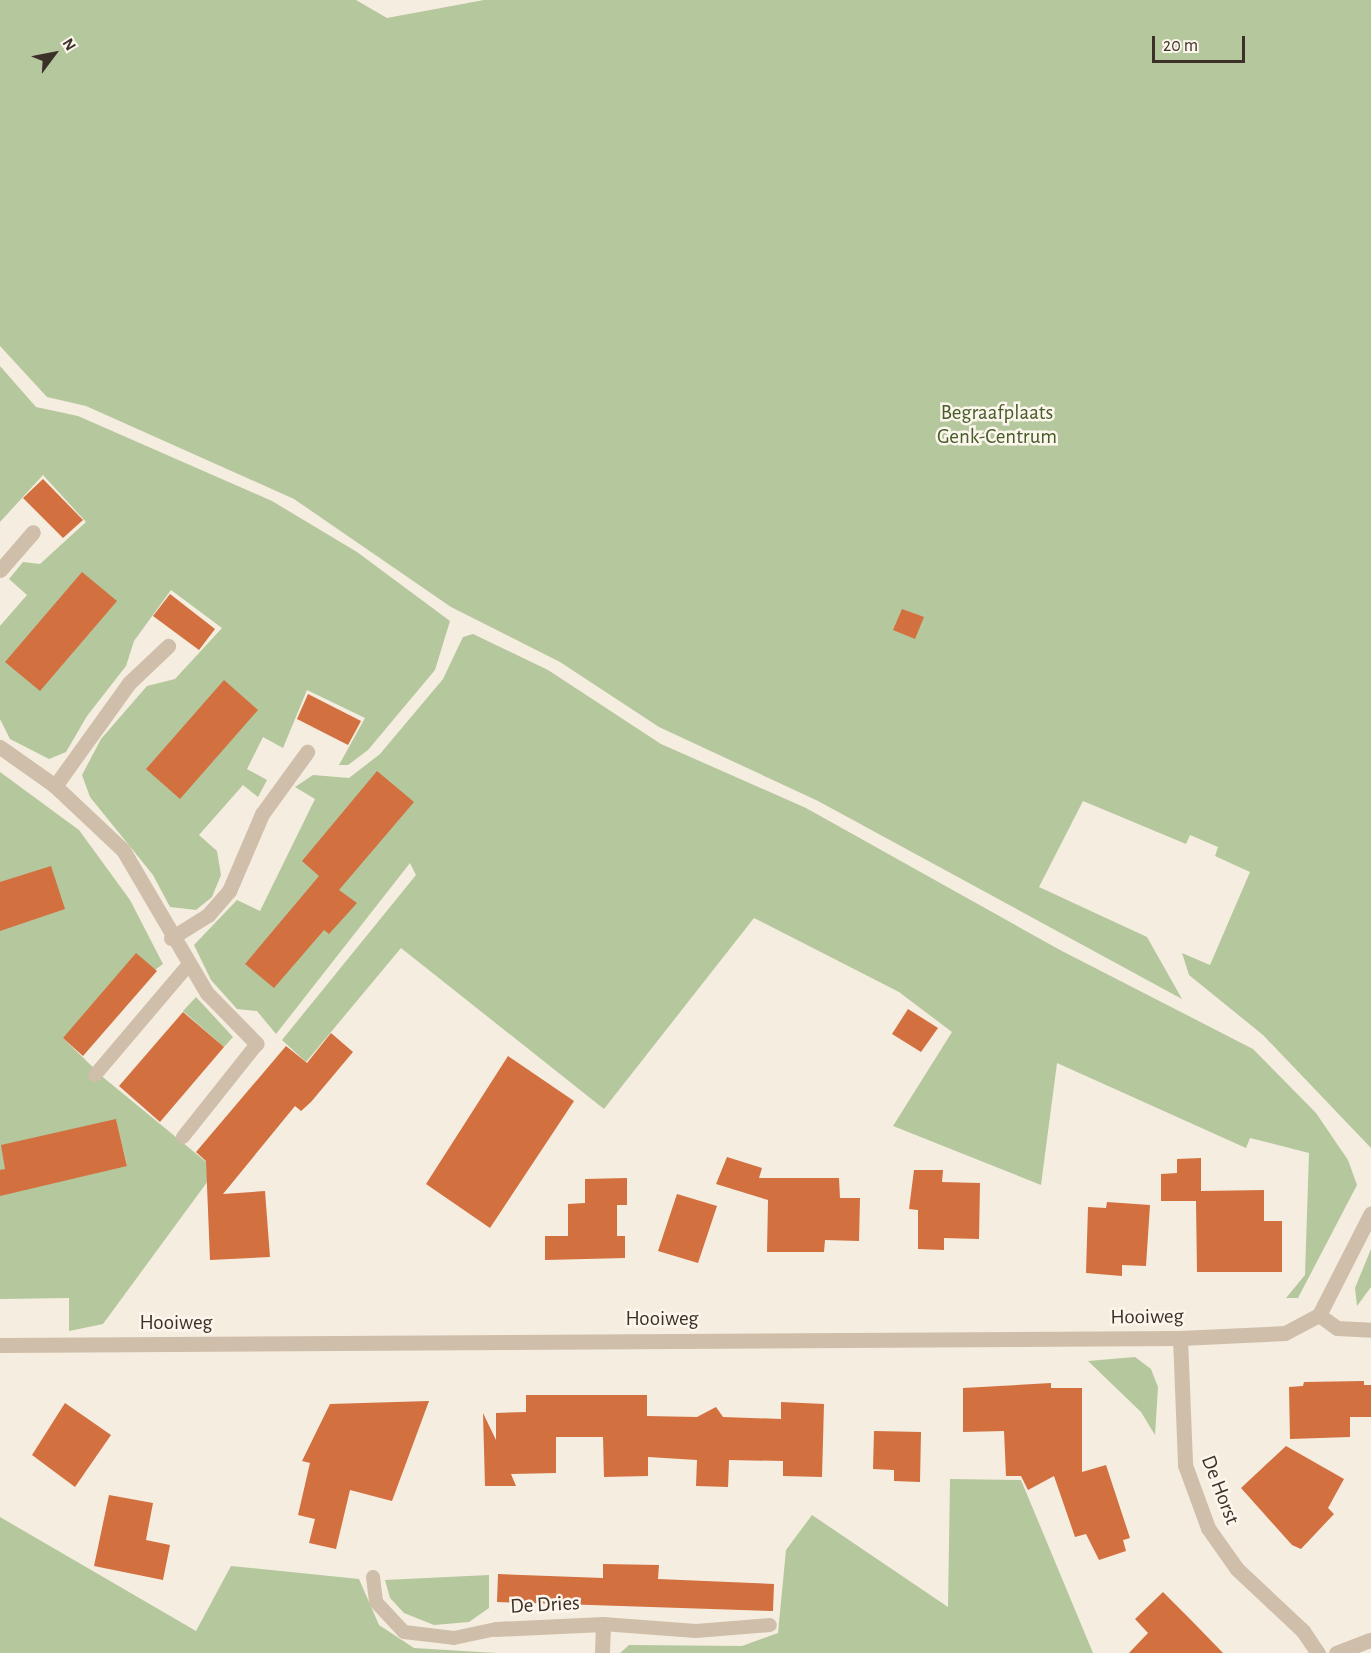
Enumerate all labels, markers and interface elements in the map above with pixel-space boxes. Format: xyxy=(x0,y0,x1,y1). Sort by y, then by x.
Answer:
north arrow xyxy=(24,24,84,84)
scale bar xyxy=(1155,24,1248,62)
text: N xyxy=(60,36,79,53)
text: 20 m xyxy=(1163,37,1198,55)
park label: Begraafplaats Genk-Centrum xyxy=(937,400,1057,450)
street label: Hooiweg xyxy=(1110,1304,1184,1330)
street label: Hooiweg xyxy=(625,1306,699,1332)
street label: Hooiweg xyxy=(139,1310,213,1336)
street label: De Horst xyxy=(1195,1452,1245,1528)
street label: De Dries xyxy=(510,1591,580,1619)

